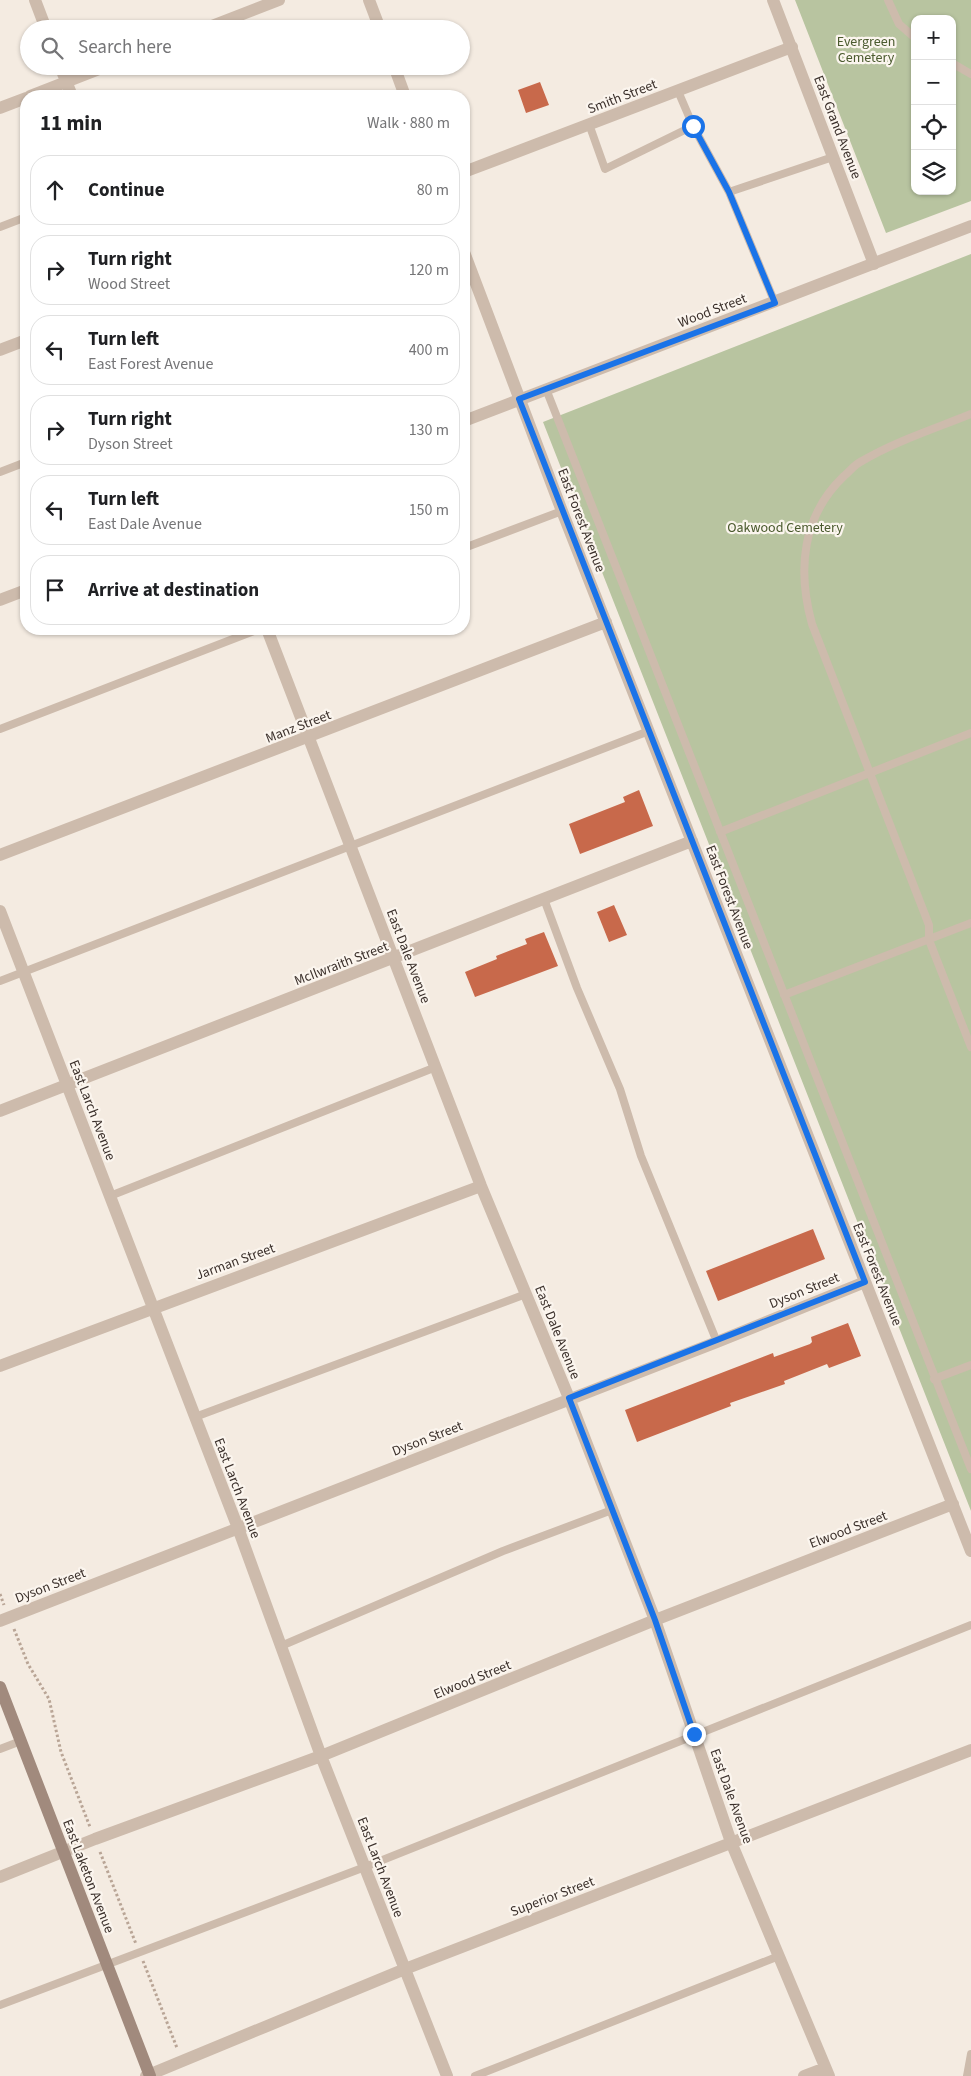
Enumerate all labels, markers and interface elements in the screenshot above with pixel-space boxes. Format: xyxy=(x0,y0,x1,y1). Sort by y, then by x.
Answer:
map controls xyxy=(911,15,956,195)
button: + xyxy=(911,15,956,60)
search box xyxy=(20,20,470,75)
park label: Evergreen Cemetery xyxy=(837,32,895,68)
icon: search xyxy=(38,34,66,62)
text: Search here xyxy=(78,34,172,61)
button: − xyxy=(911,60,956,105)
street label: East Grand Avenue xyxy=(808,73,866,182)
street label: Smith Street xyxy=(585,74,660,119)
button: locate xyxy=(911,105,956,150)
text: 11 min xyxy=(40,108,102,138)
text: Walk · 880 m xyxy=(367,112,450,134)
route start xyxy=(682,115,705,138)
button: layers xyxy=(911,150,956,195)
icon: ahead xyxy=(41,176,69,204)
text: Continue xyxy=(88,177,165,204)
text: 80 m xyxy=(417,179,449,201)
text: Turn right xyxy=(88,246,172,273)
icon: right xyxy=(41,256,69,284)
text: 120 m xyxy=(409,259,449,281)
text: Wood Street xyxy=(88,273,170,295)
street label: Wood Street xyxy=(675,289,750,333)
text: Turn left xyxy=(88,326,159,353)
icon: left xyxy=(41,336,69,364)
text: 400 m xyxy=(409,339,449,361)
text: East Forest Avenue xyxy=(88,353,213,375)
text: Turn right xyxy=(88,406,172,433)
icon: right xyxy=(41,416,69,444)
text: 130 m xyxy=(409,419,449,441)
text: Dyson Street xyxy=(88,433,173,455)
street label: East Forest Avenue xyxy=(552,466,610,575)
text: Turn left xyxy=(88,486,159,513)
icon: left xyxy=(41,496,69,524)
text: 150 m xyxy=(409,499,449,521)
text: East Dale Avenue xyxy=(88,513,202,535)
park label: Oakwood Cemetery xyxy=(727,518,843,538)
icon: arrive xyxy=(41,576,69,604)
text: Arrive at destination xyxy=(88,577,259,604)
street label: Manz Street xyxy=(263,705,334,749)
street label: East Forest Avenue xyxy=(700,843,758,952)
street label: East Dale Avenue xyxy=(381,906,435,1007)
street label: McIlwraith Street xyxy=(291,937,391,991)
street label: East Larch Avenue xyxy=(64,1057,120,1164)
street label: East Forest Avenue xyxy=(847,1220,907,1329)
street label: Jarman Street xyxy=(193,1238,278,1286)
street label: Dyson Street xyxy=(766,1268,843,1314)
street label: East Dale Avenue xyxy=(529,1282,585,1382)
street label: Dyson Street xyxy=(389,1416,466,1462)
street label: East Larch Avenue xyxy=(209,1435,265,1542)
street label: Elwood Street xyxy=(807,1506,890,1554)
street label: Dyson Street xyxy=(12,1563,89,1609)
street label: Elwood Street xyxy=(431,1655,514,1705)
route end xyxy=(683,1723,706,1746)
street label: East Dale Avenue xyxy=(705,1746,758,1847)
street label: East Larch Avenue xyxy=(352,1814,408,1921)
street label: East Laketon Avenue xyxy=(57,1816,119,1936)
street label: Superior Street xyxy=(507,1872,597,1922)

